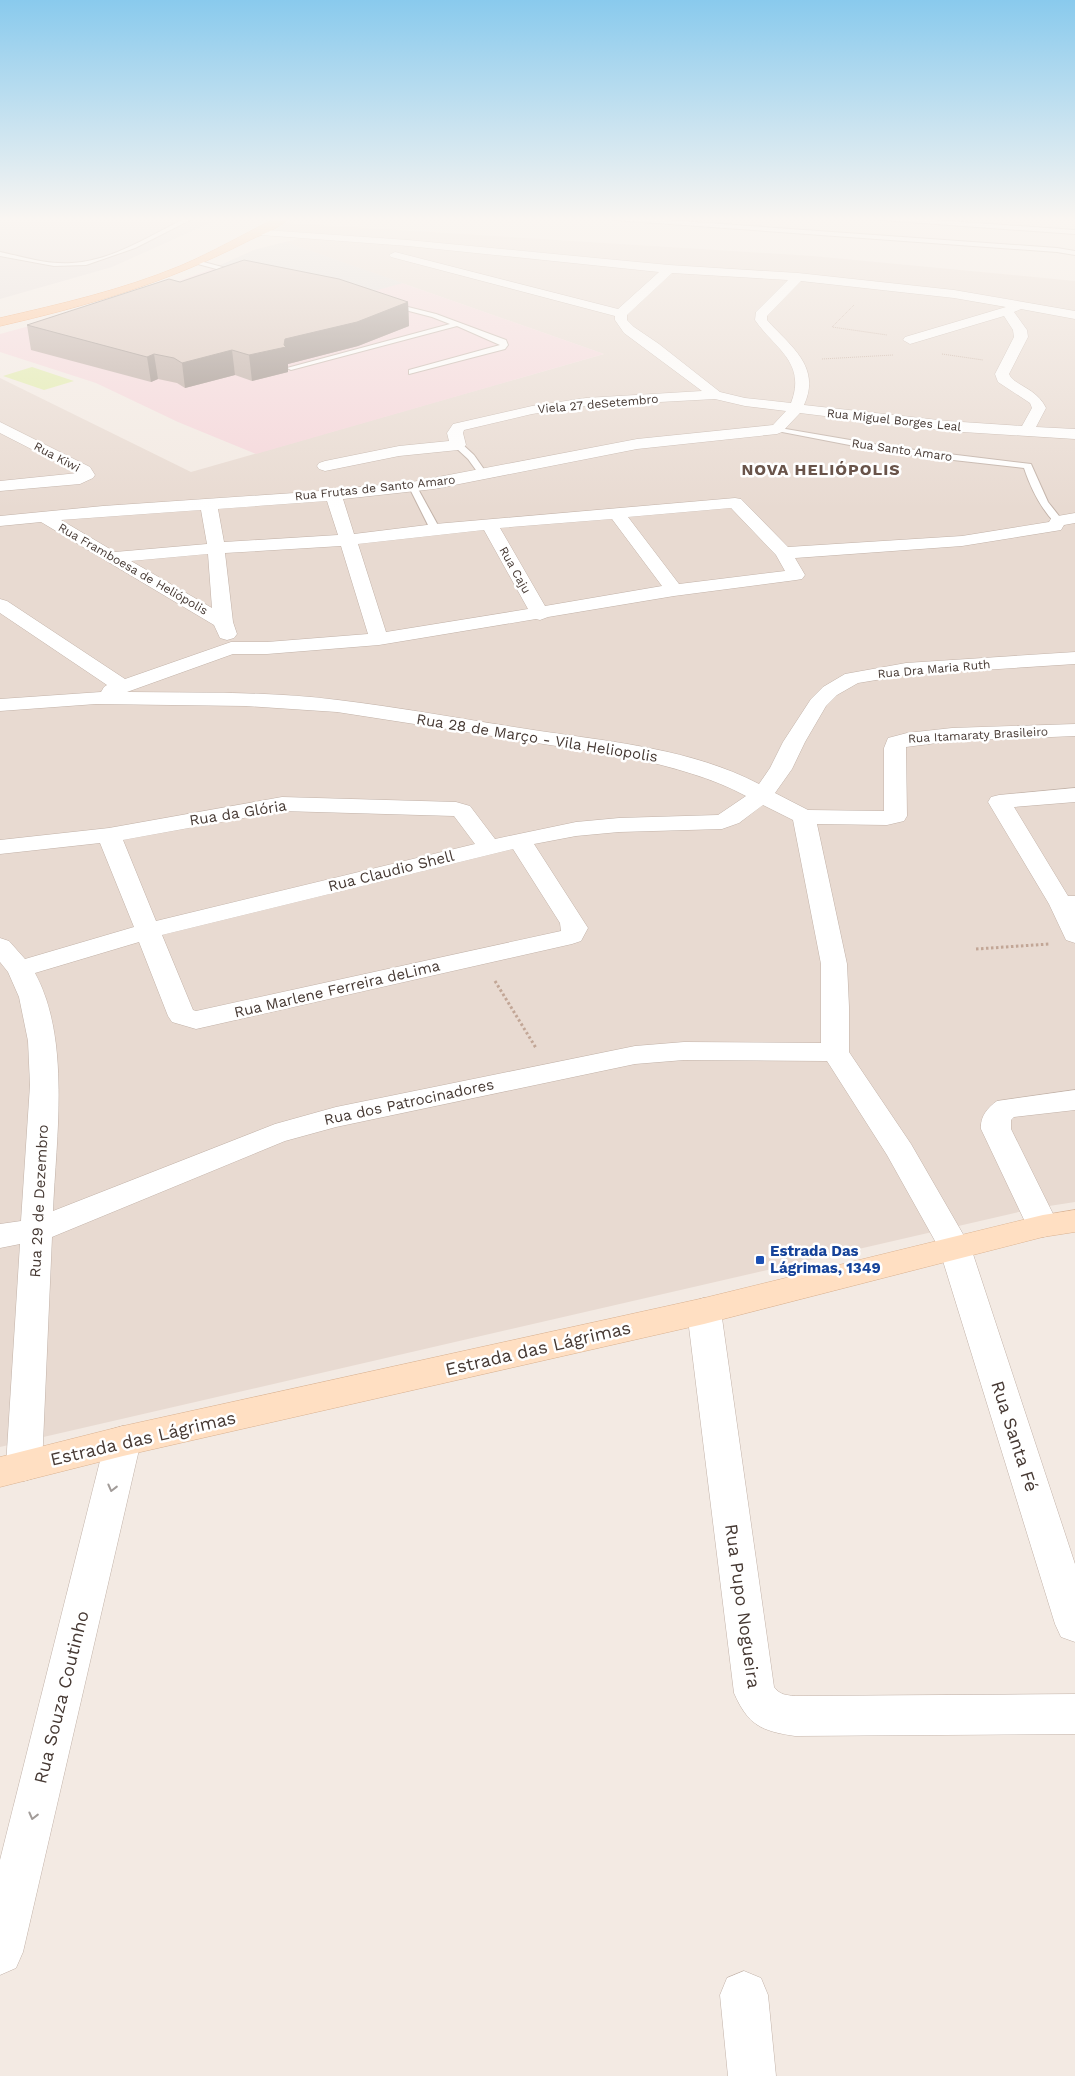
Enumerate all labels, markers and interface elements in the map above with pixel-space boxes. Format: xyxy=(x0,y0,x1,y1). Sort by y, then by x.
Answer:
street label: Viela 27 deSetembro xyxy=(537,392,659,416)
street label: Rua Miguel Borges Leal xyxy=(826,406,962,434)
street label: Rua Santo Amaro xyxy=(851,436,953,464)
street label: Rua Kiwi xyxy=(32,439,82,475)
district label: NOVA HELIÓPOLIS xyxy=(741,460,901,479)
street label: Rua Frutas de Santo Amaro xyxy=(294,473,456,503)
street label: Rua Framboesa de Heliópolis xyxy=(56,520,210,618)
street label: Rua Caju xyxy=(496,544,534,596)
street label: Rua Dra Maria Ruth xyxy=(877,657,991,681)
street label: Rua 28 de Março - Vila Heliopolis xyxy=(415,710,659,766)
street label: Rua Itamaraty Brasileiro xyxy=(908,724,1048,746)
street label: Rua da Glória xyxy=(188,796,288,830)
street label: Rua Claudio Shell xyxy=(326,847,456,895)
street label: Rua Marlene Ferreira deLima xyxy=(232,956,442,1021)
street label: Rua dos Patrocinadores xyxy=(322,1075,496,1129)
street label: Rua 29 de Dezembro xyxy=(26,1124,52,1278)
place label: Estrada Das Lágrimas, 1349 xyxy=(770,1242,881,1277)
marker: Estrada Das Lágrimas, 1349 xyxy=(754,1254,766,1266)
street label: Estrada das Lágrimas xyxy=(443,1316,633,1380)
street label: Rua Santa Fé xyxy=(987,1378,1043,1494)
street label: Estrada das Lágrimas xyxy=(48,1406,238,1470)
one-way arrow xyxy=(107,1484,117,1492)
street label: Rua Pupo Nogueira xyxy=(721,1522,765,1690)
street label: Rua Souza Coutinho xyxy=(29,1608,93,1786)
one-way arrow xyxy=(28,1812,39,1821)

